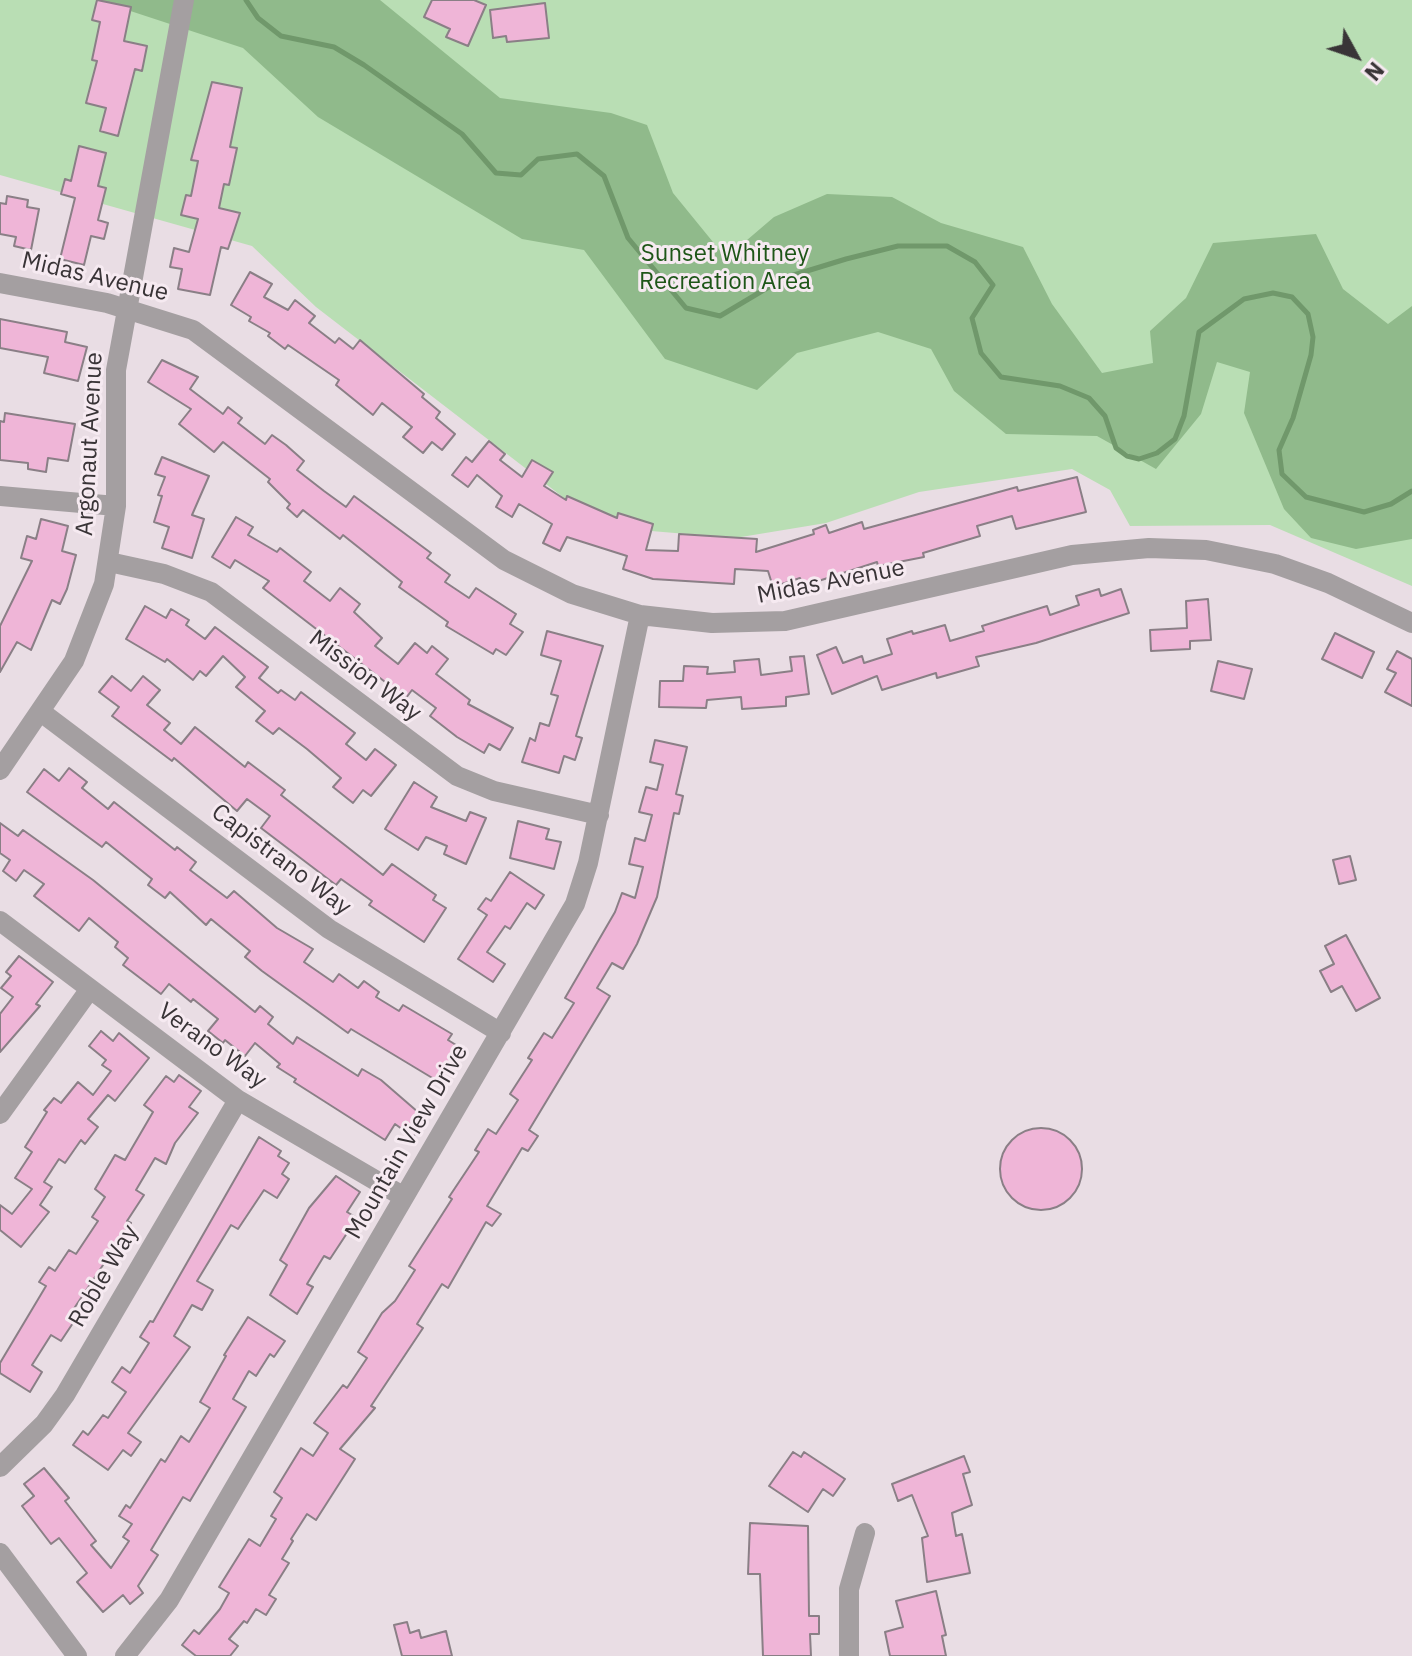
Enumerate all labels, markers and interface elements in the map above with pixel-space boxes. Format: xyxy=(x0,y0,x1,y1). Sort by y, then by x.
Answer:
north arrow xyxy=(1316,16,1396,96)
text: N xyxy=(1359,56,1391,87)
park label: Sunset Whitney Recreation Area xyxy=(639,240,811,296)
street label: Midas Avenue xyxy=(19,246,171,308)
street label: Argonaut Avenue xyxy=(71,351,109,537)
street label: Midas Avenue xyxy=(755,554,907,610)
street label: Mission Way xyxy=(303,624,427,728)
street label: Capistrano Way xyxy=(205,798,357,922)
street label: Verano Way xyxy=(152,997,272,1095)
street label: Mountain View Drive xyxy=(339,1039,475,1245)
street label: Roble Way xyxy=(63,1220,145,1332)

